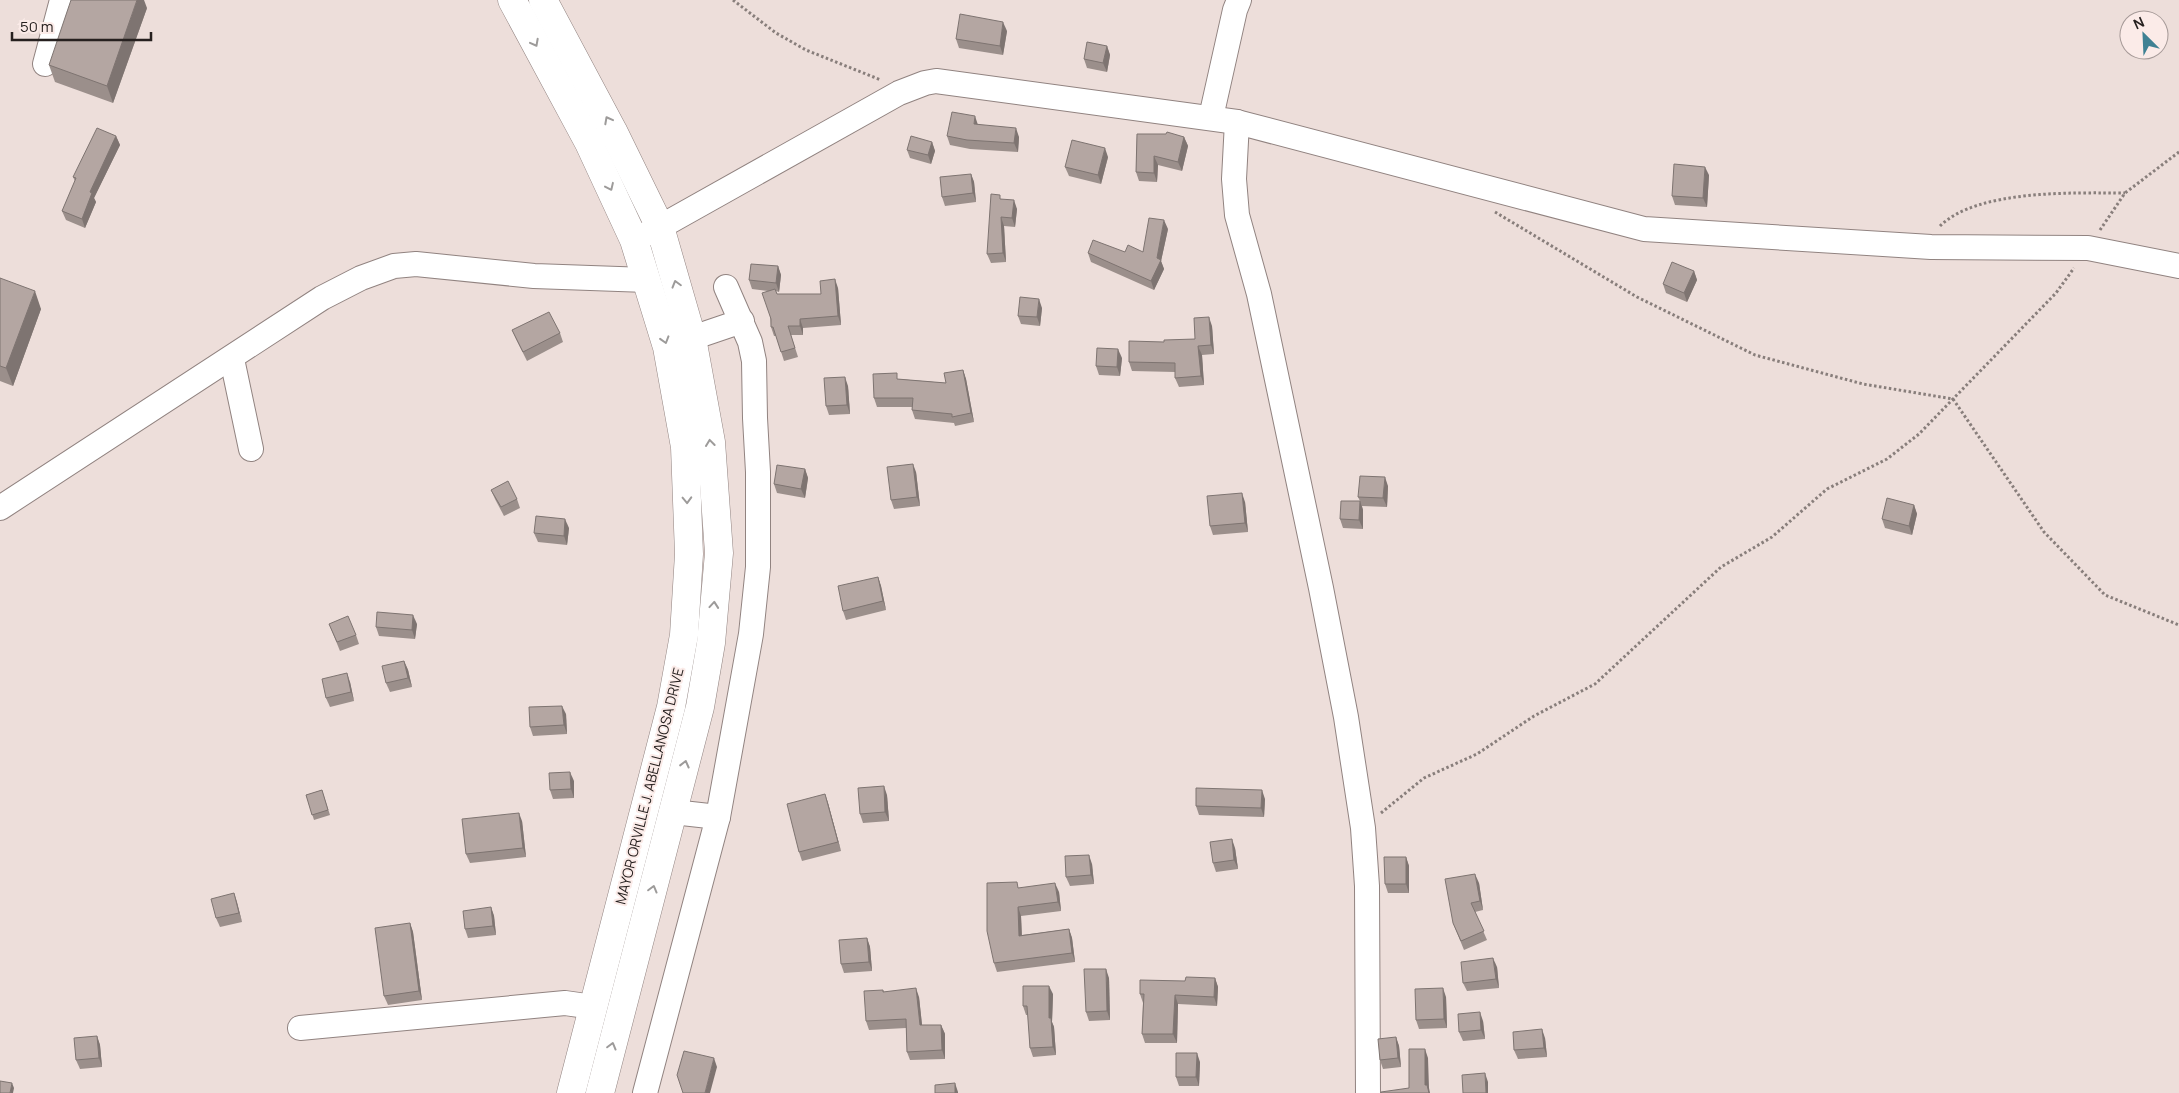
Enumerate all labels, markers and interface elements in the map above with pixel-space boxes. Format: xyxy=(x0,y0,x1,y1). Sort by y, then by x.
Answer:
scale bar xyxy=(12,10,151,42)
north arrow xyxy=(2119,10,2169,60)
text: N xyxy=(2130,12,2147,33)
text: 50 m xyxy=(20,16,54,37)
one-way arrow xyxy=(529,38,539,47)
one-way arrow xyxy=(604,117,614,126)
one-way arrow xyxy=(604,182,614,191)
one-way arrow xyxy=(672,281,682,289)
one-way arrow xyxy=(659,335,669,343)
one-way arrow xyxy=(705,439,716,447)
one-way arrow xyxy=(681,497,692,505)
one-way arrow xyxy=(709,601,720,609)
street label: MAYOR ORVILLE J. ABELLANOSA DRIVE xyxy=(610,666,688,906)
one-way arrow xyxy=(680,761,690,769)
one-way arrow xyxy=(647,884,658,893)
one-way arrow xyxy=(606,1041,617,1050)

